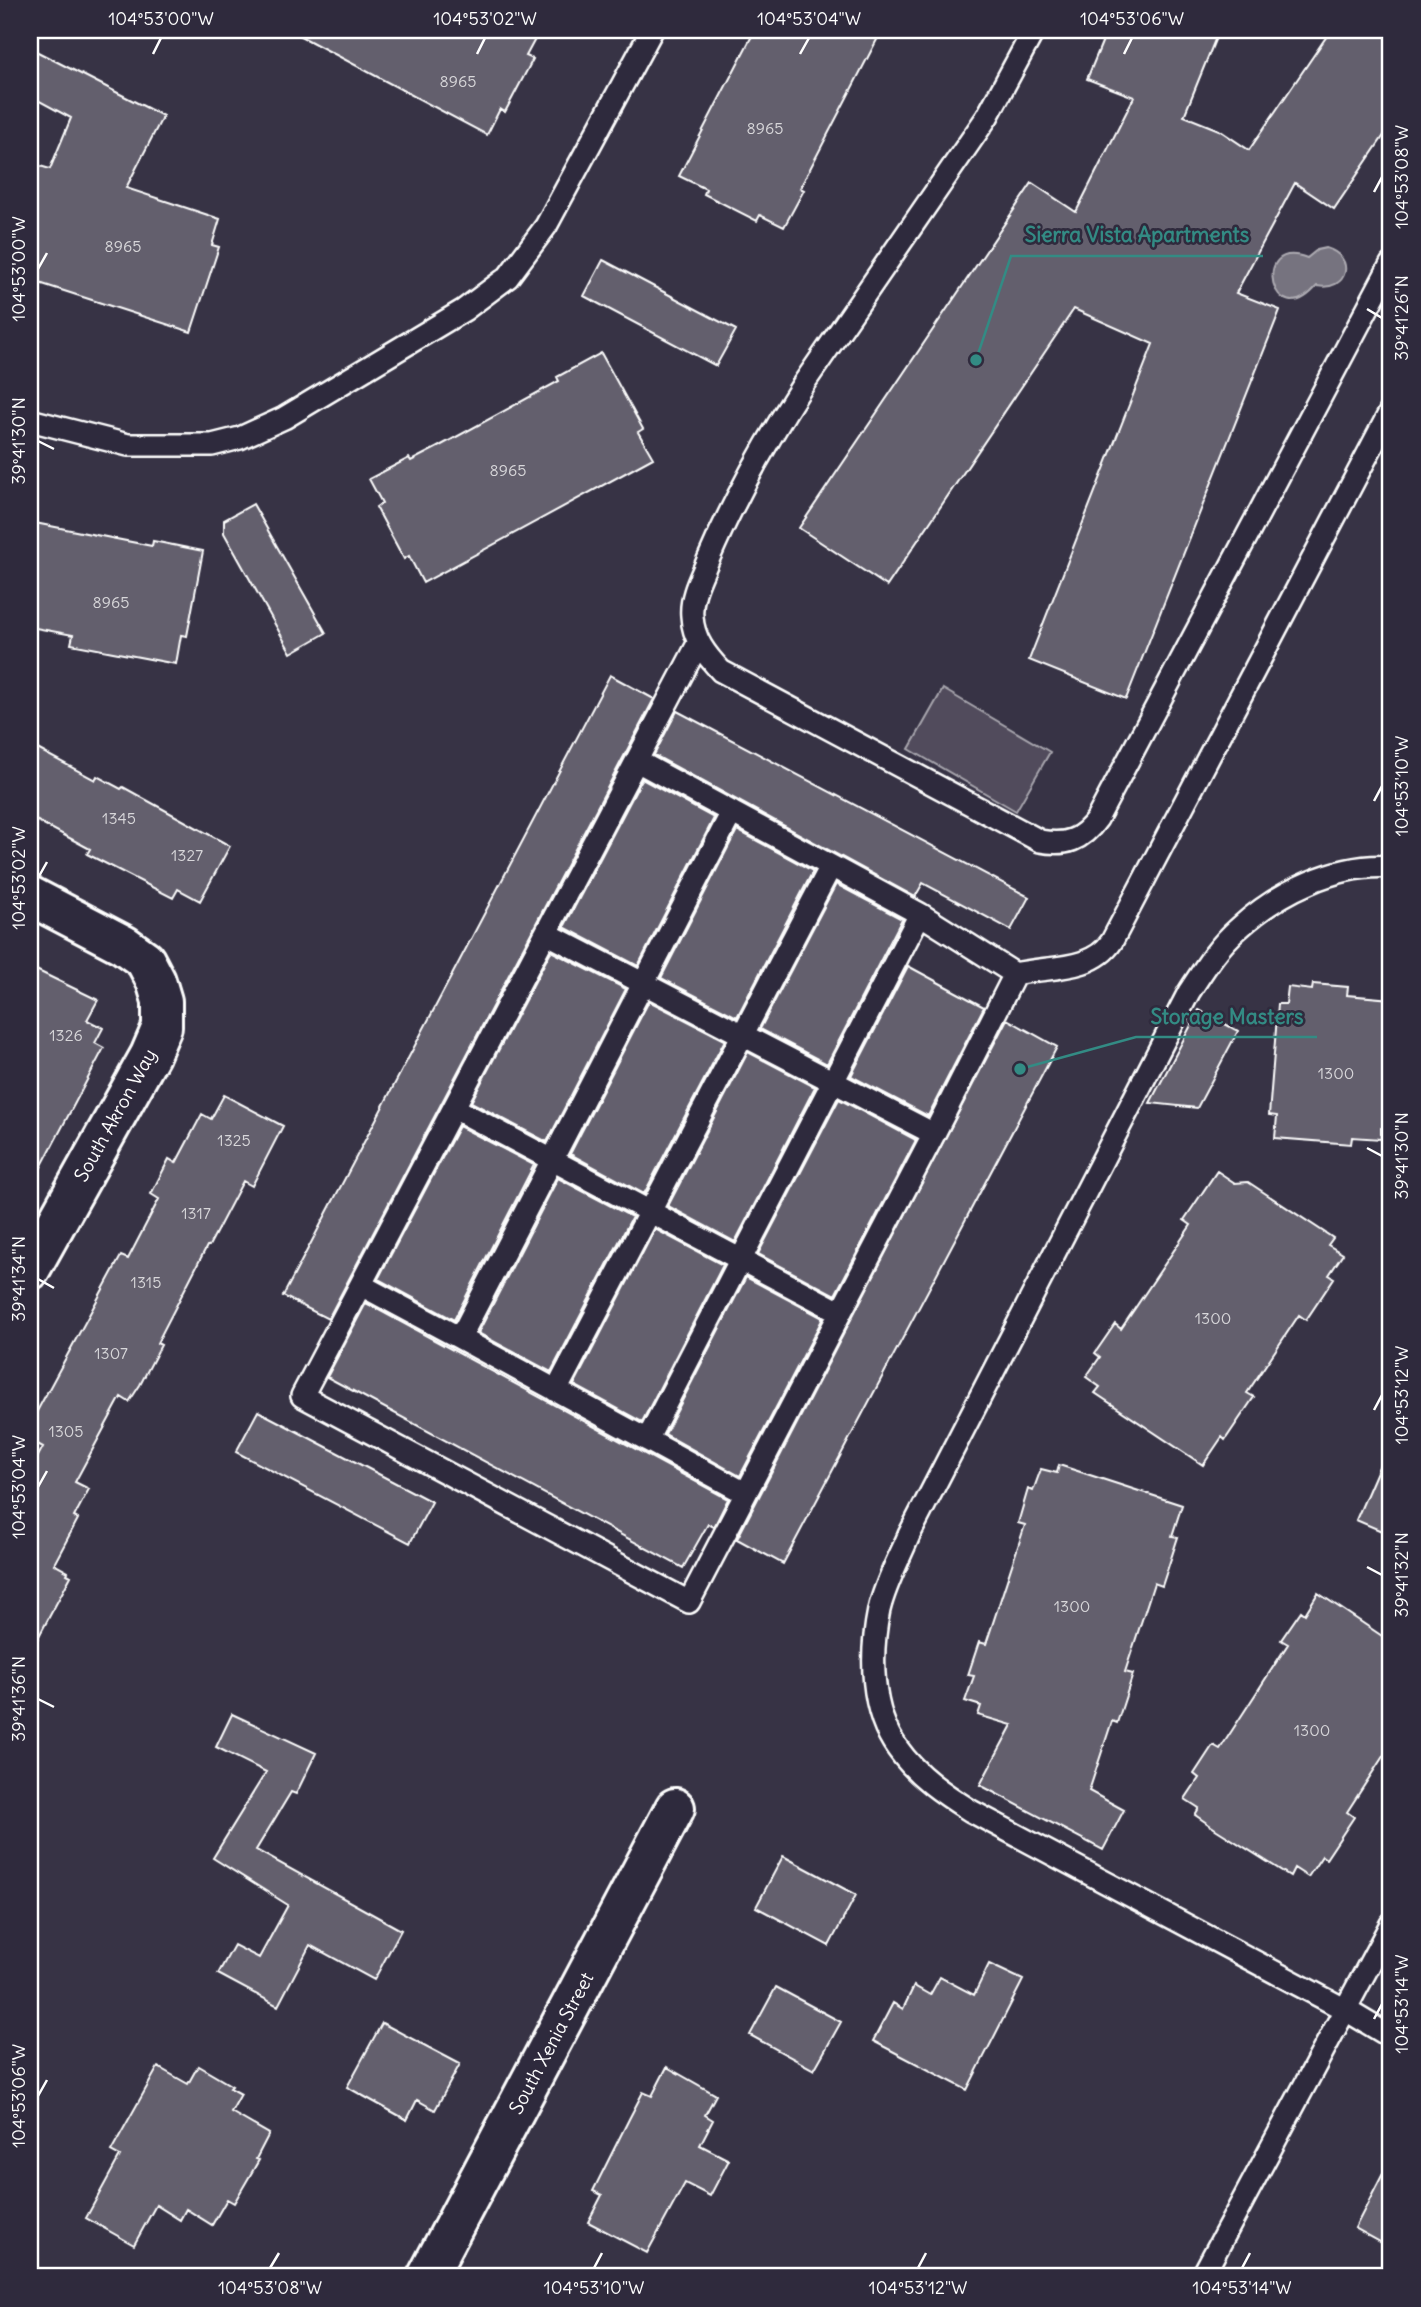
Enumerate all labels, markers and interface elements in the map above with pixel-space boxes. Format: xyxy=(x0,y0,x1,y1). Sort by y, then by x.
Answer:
text: 104°53'00"W xyxy=(108,7,214,30)
text: 104°53'02"W xyxy=(433,7,537,30)
text: 104°53'04"W xyxy=(757,7,861,30)
text: 104°53'06"W xyxy=(1080,7,1184,30)
house number: 8965 xyxy=(440,71,476,91)
house number: 8965 xyxy=(747,118,783,138)
text: 104°53'08"W xyxy=(1390,125,1413,229)
callout: Sierra Vista Apartments xyxy=(1011,214,1263,256)
text: 104°53'00"W xyxy=(7,216,30,322)
text: Sierra Vista Apartments xyxy=(1025,221,1250,248)
house number: 8965 xyxy=(105,236,141,256)
text: 39°41'26"N xyxy=(1390,275,1413,361)
text: 39°41'30"N xyxy=(7,397,30,485)
house number: 8965 xyxy=(490,460,526,480)
house number: 8965 xyxy=(93,592,129,612)
text: 104°53'10"W xyxy=(1390,736,1413,836)
house number: 1345 xyxy=(102,808,136,828)
text: 104°53'02"W xyxy=(7,826,30,930)
house number: 1327 xyxy=(171,845,203,865)
callout: Storage Masters xyxy=(1136,995,1317,1037)
text: Storage Masters xyxy=(1150,1003,1304,1030)
house number: 1326 xyxy=(49,1025,83,1045)
street label: South Akron Way xyxy=(69,1044,161,1186)
house number: 1300 xyxy=(1318,1063,1354,1083)
text: 39°41'30"N xyxy=(1390,1112,1413,1200)
house number: 1325 xyxy=(217,1130,251,1150)
house number: 1317 xyxy=(181,1203,211,1223)
text: 39°41'34"N xyxy=(7,1236,30,1322)
house number: 1315 xyxy=(131,1272,161,1292)
house number: 1300 xyxy=(1195,1308,1231,1328)
house number: 1307 xyxy=(94,1343,128,1363)
text: 104°53'12"W xyxy=(1390,1346,1413,1444)
house number: 1305 xyxy=(48,1421,84,1441)
text: 104°53'04"W xyxy=(7,1435,30,1539)
text: 39°41'32"N xyxy=(1390,1532,1413,1618)
house number: 1300 xyxy=(1054,1596,1090,1616)
text: 39°41'36"N xyxy=(7,1656,30,1742)
house number: 1300 xyxy=(1294,1720,1330,1740)
text: 104°53'14"W xyxy=(1390,1954,1413,2054)
street label: South Xenia Street xyxy=(504,1968,598,2118)
text: 104°53'06"W xyxy=(7,2044,30,2148)
text: 104°53'08"W xyxy=(218,2276,322,2299)
text: 104°53'10"W xyxy=(544,2276,644,2299)
text: 104°53'12"W xyxy=(869,2276,967,2299)
text: 104°53'14"W xyxy=(1192,2276,1292,2299)

